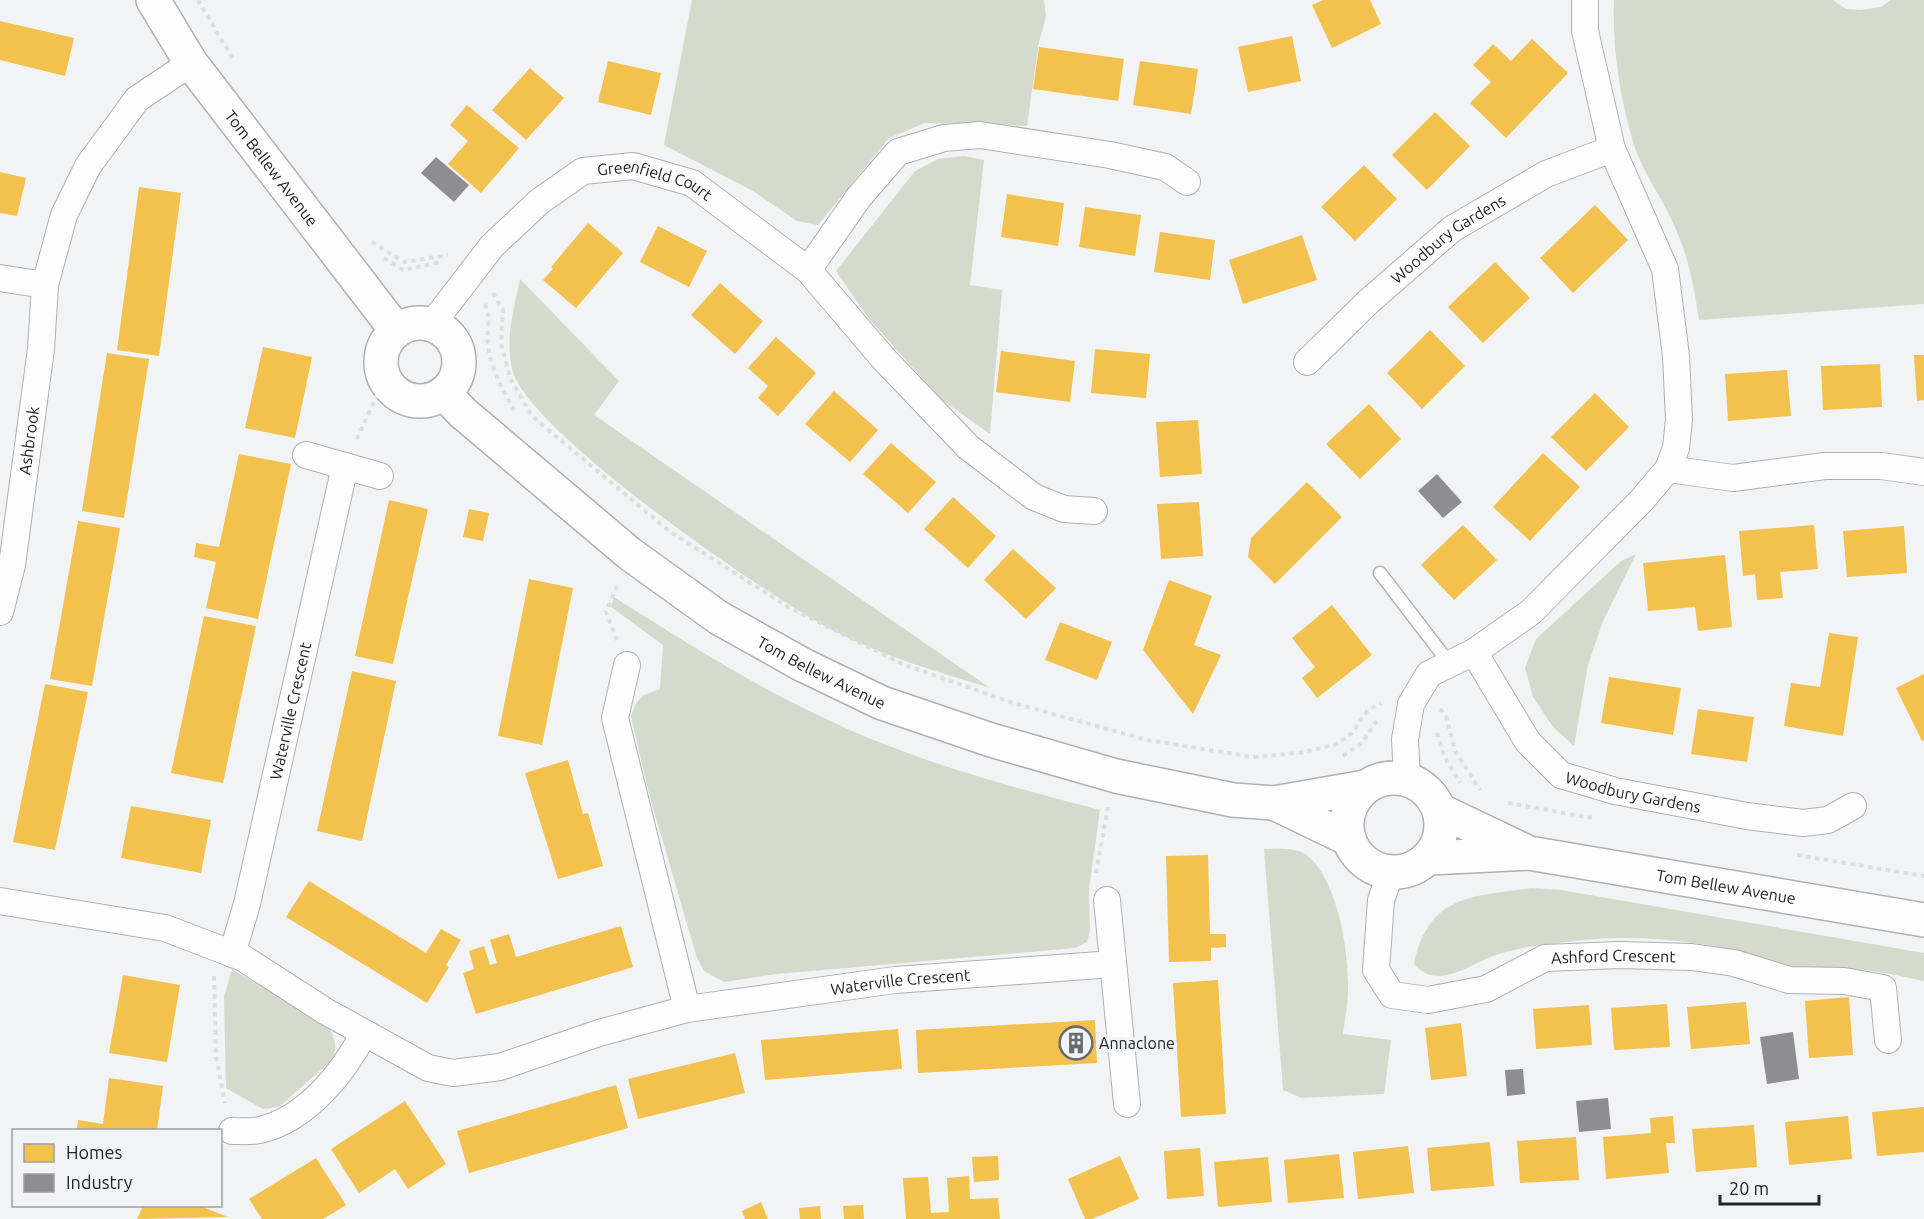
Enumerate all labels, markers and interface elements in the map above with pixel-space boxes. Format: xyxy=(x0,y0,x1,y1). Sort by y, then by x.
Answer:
street label: Tom Bellew Avenue xyxy=(221,107,322,230)
street label: Greenfield Court xyxy=(596,157,716,204)
street label: Woodbury Gardens xyxy=(1387,191,1509,287)
street label: Ashbrook xyxy=(15,405,42,476)
street label: Tom Bellew Avenue xyxy=(754,632,889,712)
street label: Waterville Crescent xyxy=(266,640,314,781)
street label: Woodbury Gardens xyxy=(1563,768,1702,816)
street label: Tom Bellew Avenue xyxy=(1655,866,1797,907)
street label: Ashford Crescent xyxy=(1551,946,1677,967)
street label: Waterville Crescent xyxy=(829,965,971,998)
building icon: Annaclone xyxy=(1058,1025,1094,1061)
place label: Annaclone xyxy=(1099,1034,1175,1052)
legend xyxy=(12,1129,222,1207)
text: Homes xyxy=(66,1142,123,1162)
scale bar xyxy=(1720,1168,1819,1206)
text: Industry xyxy=(66,1172,133,1192)
text: 20 m xyxy=(1729,1178,1769,1198)

